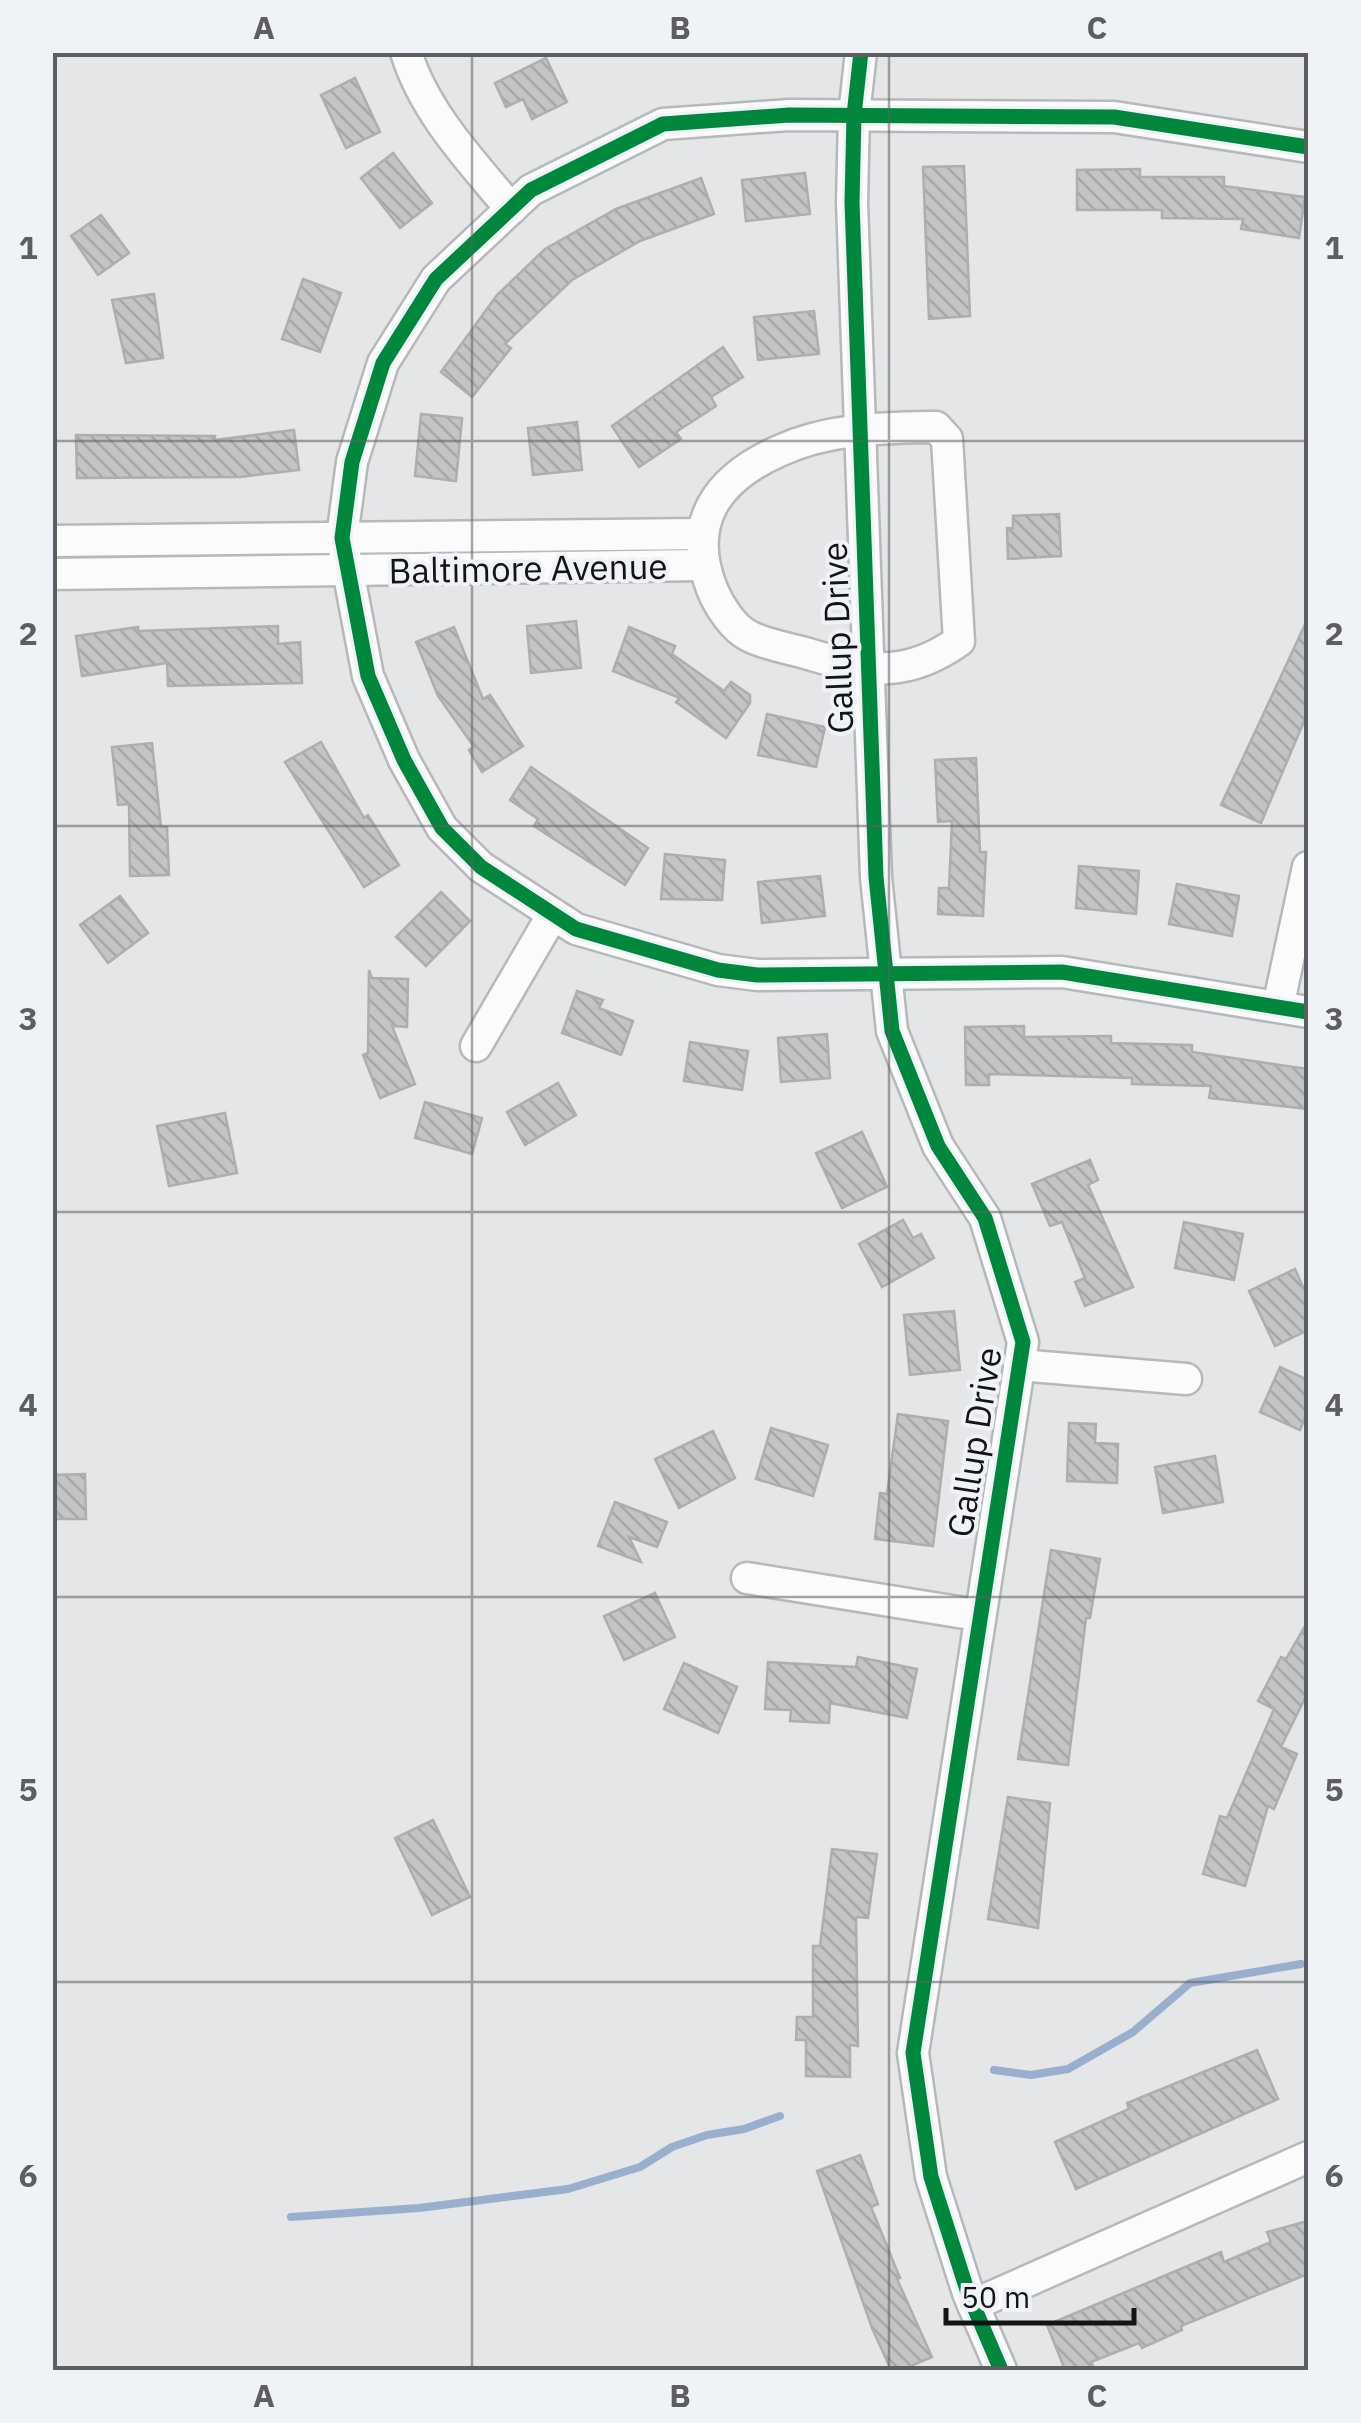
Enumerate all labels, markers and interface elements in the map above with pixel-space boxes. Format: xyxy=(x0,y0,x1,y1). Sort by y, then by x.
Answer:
text: A xyxy=(253,6,275,48)
text: B xyxy=(669,6,691,48)
text: C xyxy=(1087,6,1107,48)
text: 1 xyxy=(18,226,38,268)
text: 1 xyxy=(1324,226,1344,268)
street label: Gallup Drive xyxy=(811,541,863,735)
street label: Baltimore Avenue xyxy=(388,543,668,593)
text: 2 xyxy=(18,612,38,654)
text: 2 xyxy=(1324,612,1344,654)
text: 3 xyxy=(18,997,38,1039)
text: 3 xyxy=(1324,997,1344,1039)
street label: Gallup Drive xyxy=(936,1344,1012,1540)
text: 4 xyxy=(18,1383,38,1425)
text: 4 xyxy=(1324,1383,1344,1425)
text: 5 xyxy=(18,1768,38,1810)
text: 5 xyxy=(1324,1768,1344,1810)
text: 6 xyxy=(18,2154,38,2196)
text: 6 xyxy=(1324,2154,1344,2196)
scale bar xyxy=(946,2263,1134,2325)
text: 50 m xyxy=(961,2277,1030,2316)
text: A xyxy=(253,2374,275,2416)
text: B xyxy=(669,2374,691,2416)
text: C xyxy=(1087,2374,1107,2416)

